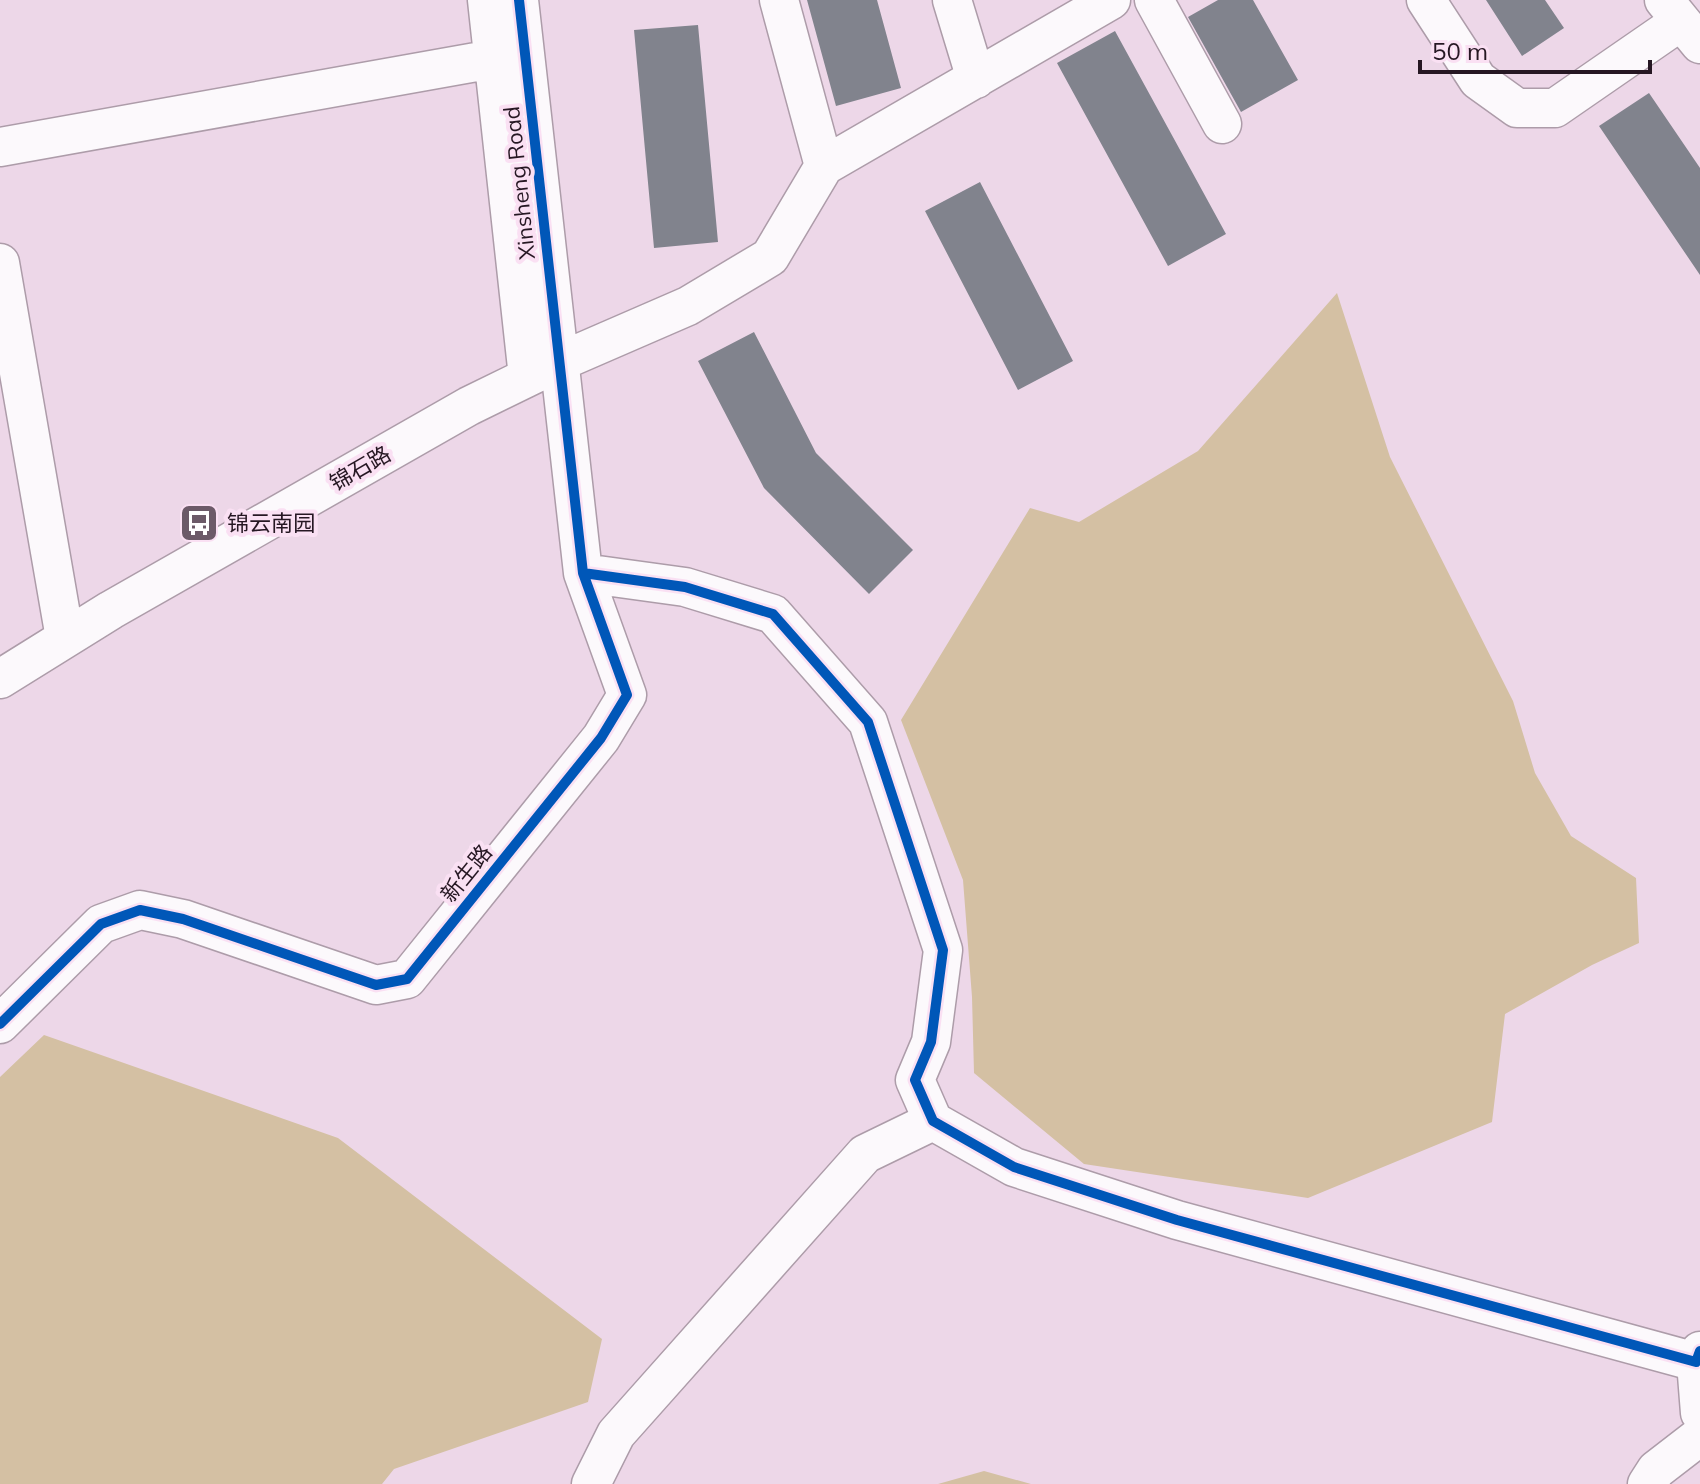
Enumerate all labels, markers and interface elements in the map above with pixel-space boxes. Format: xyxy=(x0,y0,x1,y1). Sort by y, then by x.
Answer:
scale bar xyxy=(1420,24,1650,74)
text: 50 m xyxy=(1432,36,1488,66)
street label: Xinsheng Road xyxy=(497,105,541,261)
street label: 锦石路 xyxy=(324,439,396,497)
bus stop icon: 锦云南园 xyxy=(178,502,220,544)
place label: 锦云南园 xyxy=(227,509,315,537)
street label: 新生路 xyxy=(434,839,498,907)

